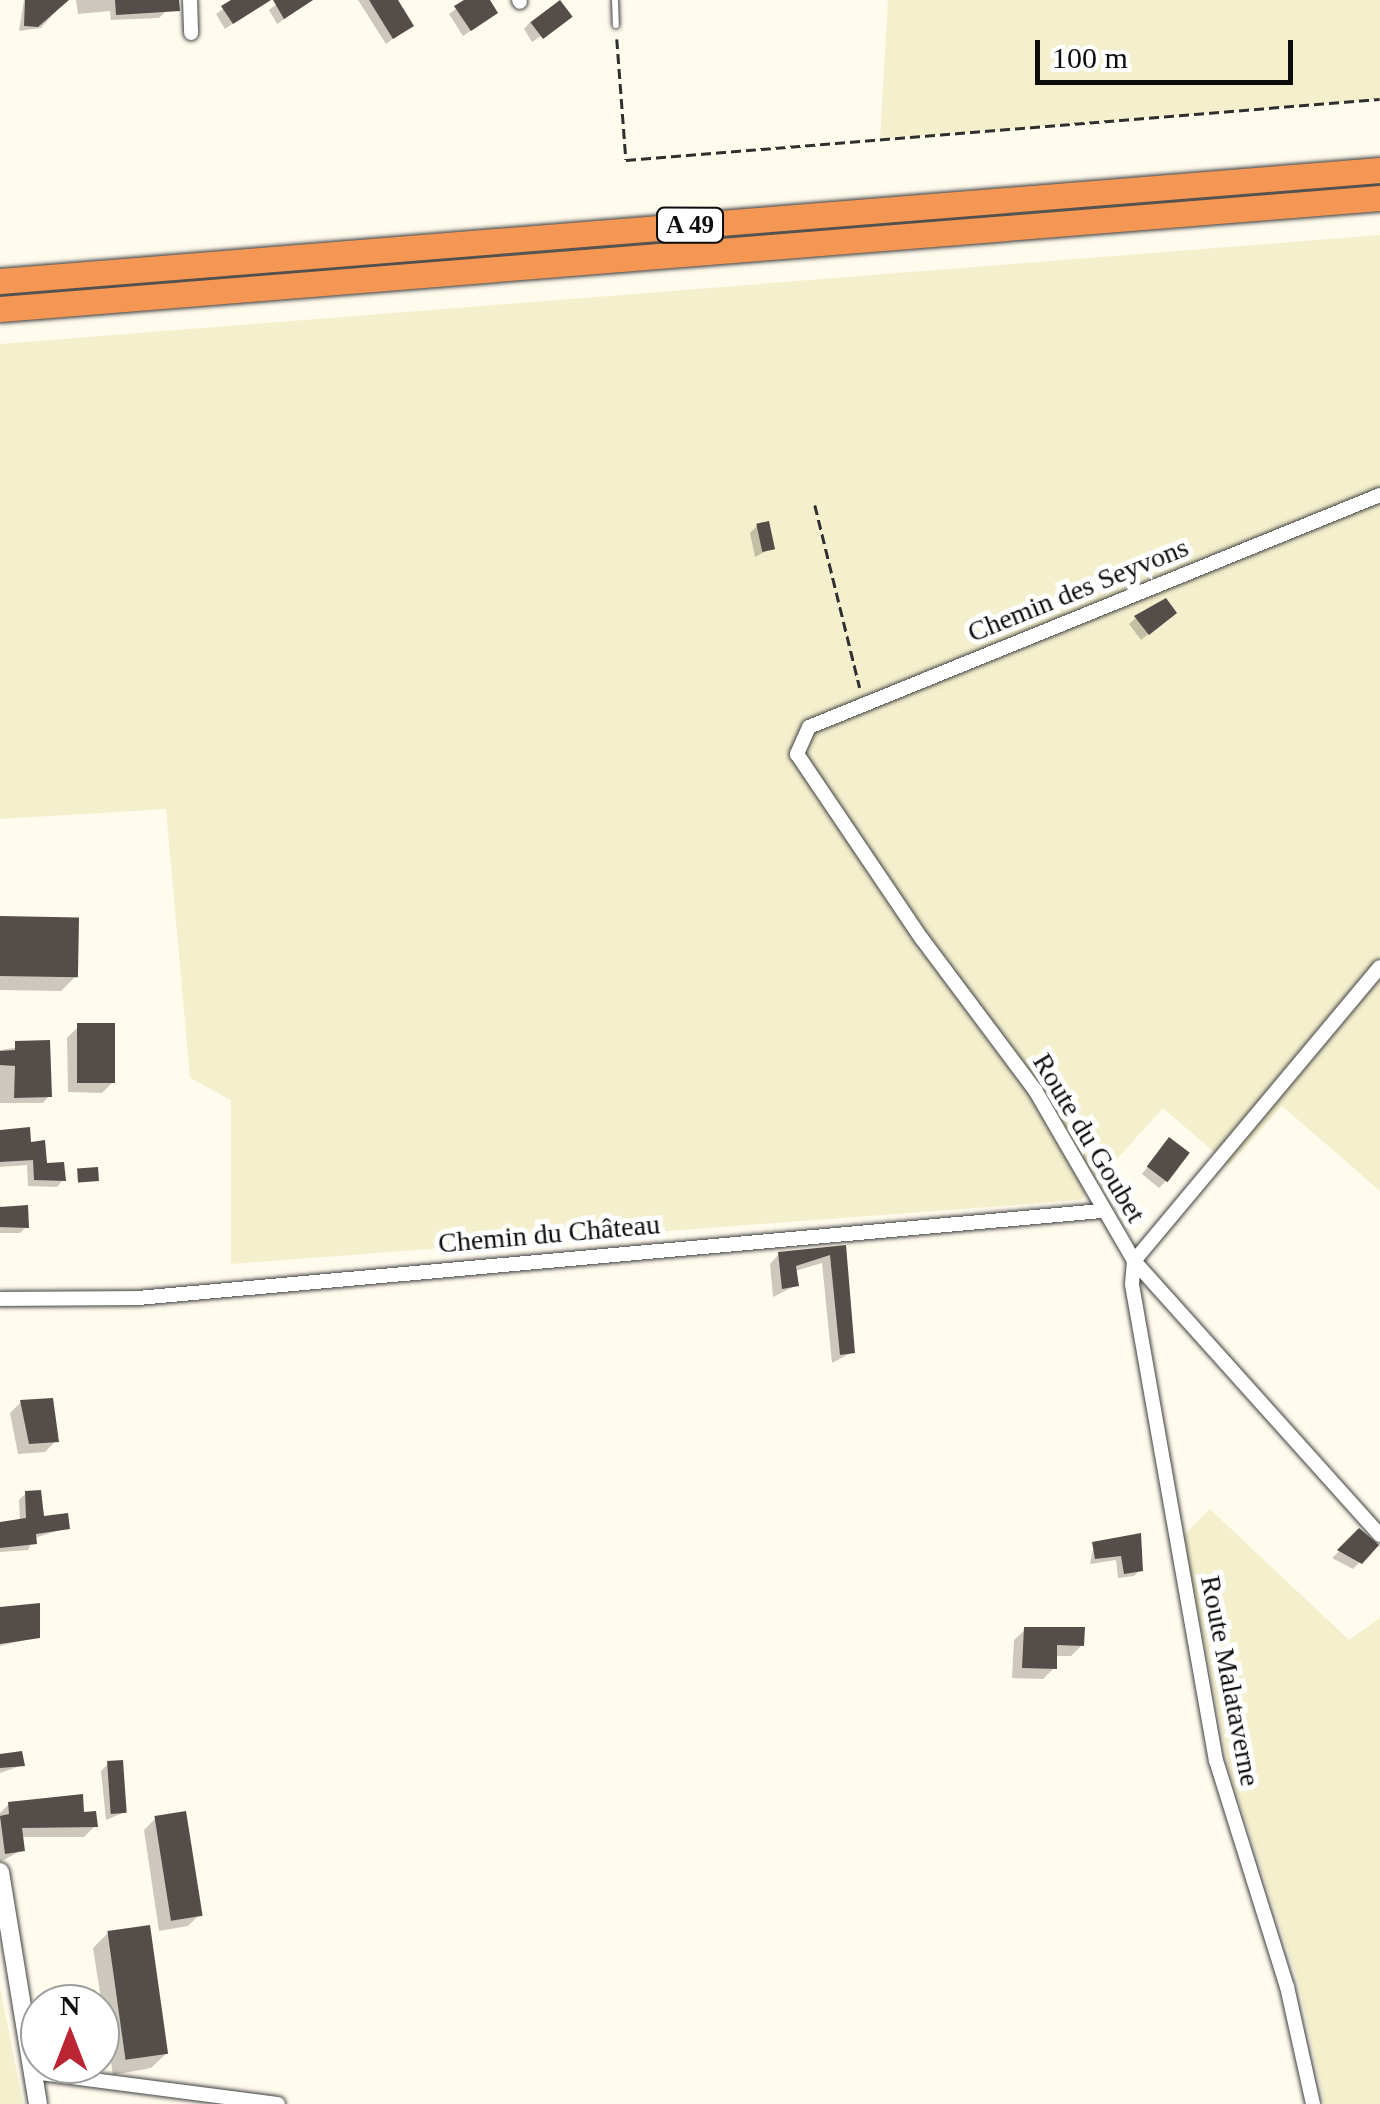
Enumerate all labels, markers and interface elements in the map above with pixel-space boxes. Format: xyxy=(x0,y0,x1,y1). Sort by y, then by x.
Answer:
scale bar xyxy=(1040,20,1298,82)
text: 100 m xyxy=(1052,41,1128,74)
road number: A 49 xyxy=(655,205,725,245)
street label: Chemin des Seyvons xyxy=(963,530,1193,650)
street label: Route du Goubet xyxy=(1025,1047,1153,1229)
street label: Chemin du Château xyxy=(437,1208,661,1260)
street label: Route Malataverne xyxy=(1193,1573,1267,1789)
north arrow xyxy=(20,1984,120,2084)
text: N xyxy=(60,1990,80,2021)

